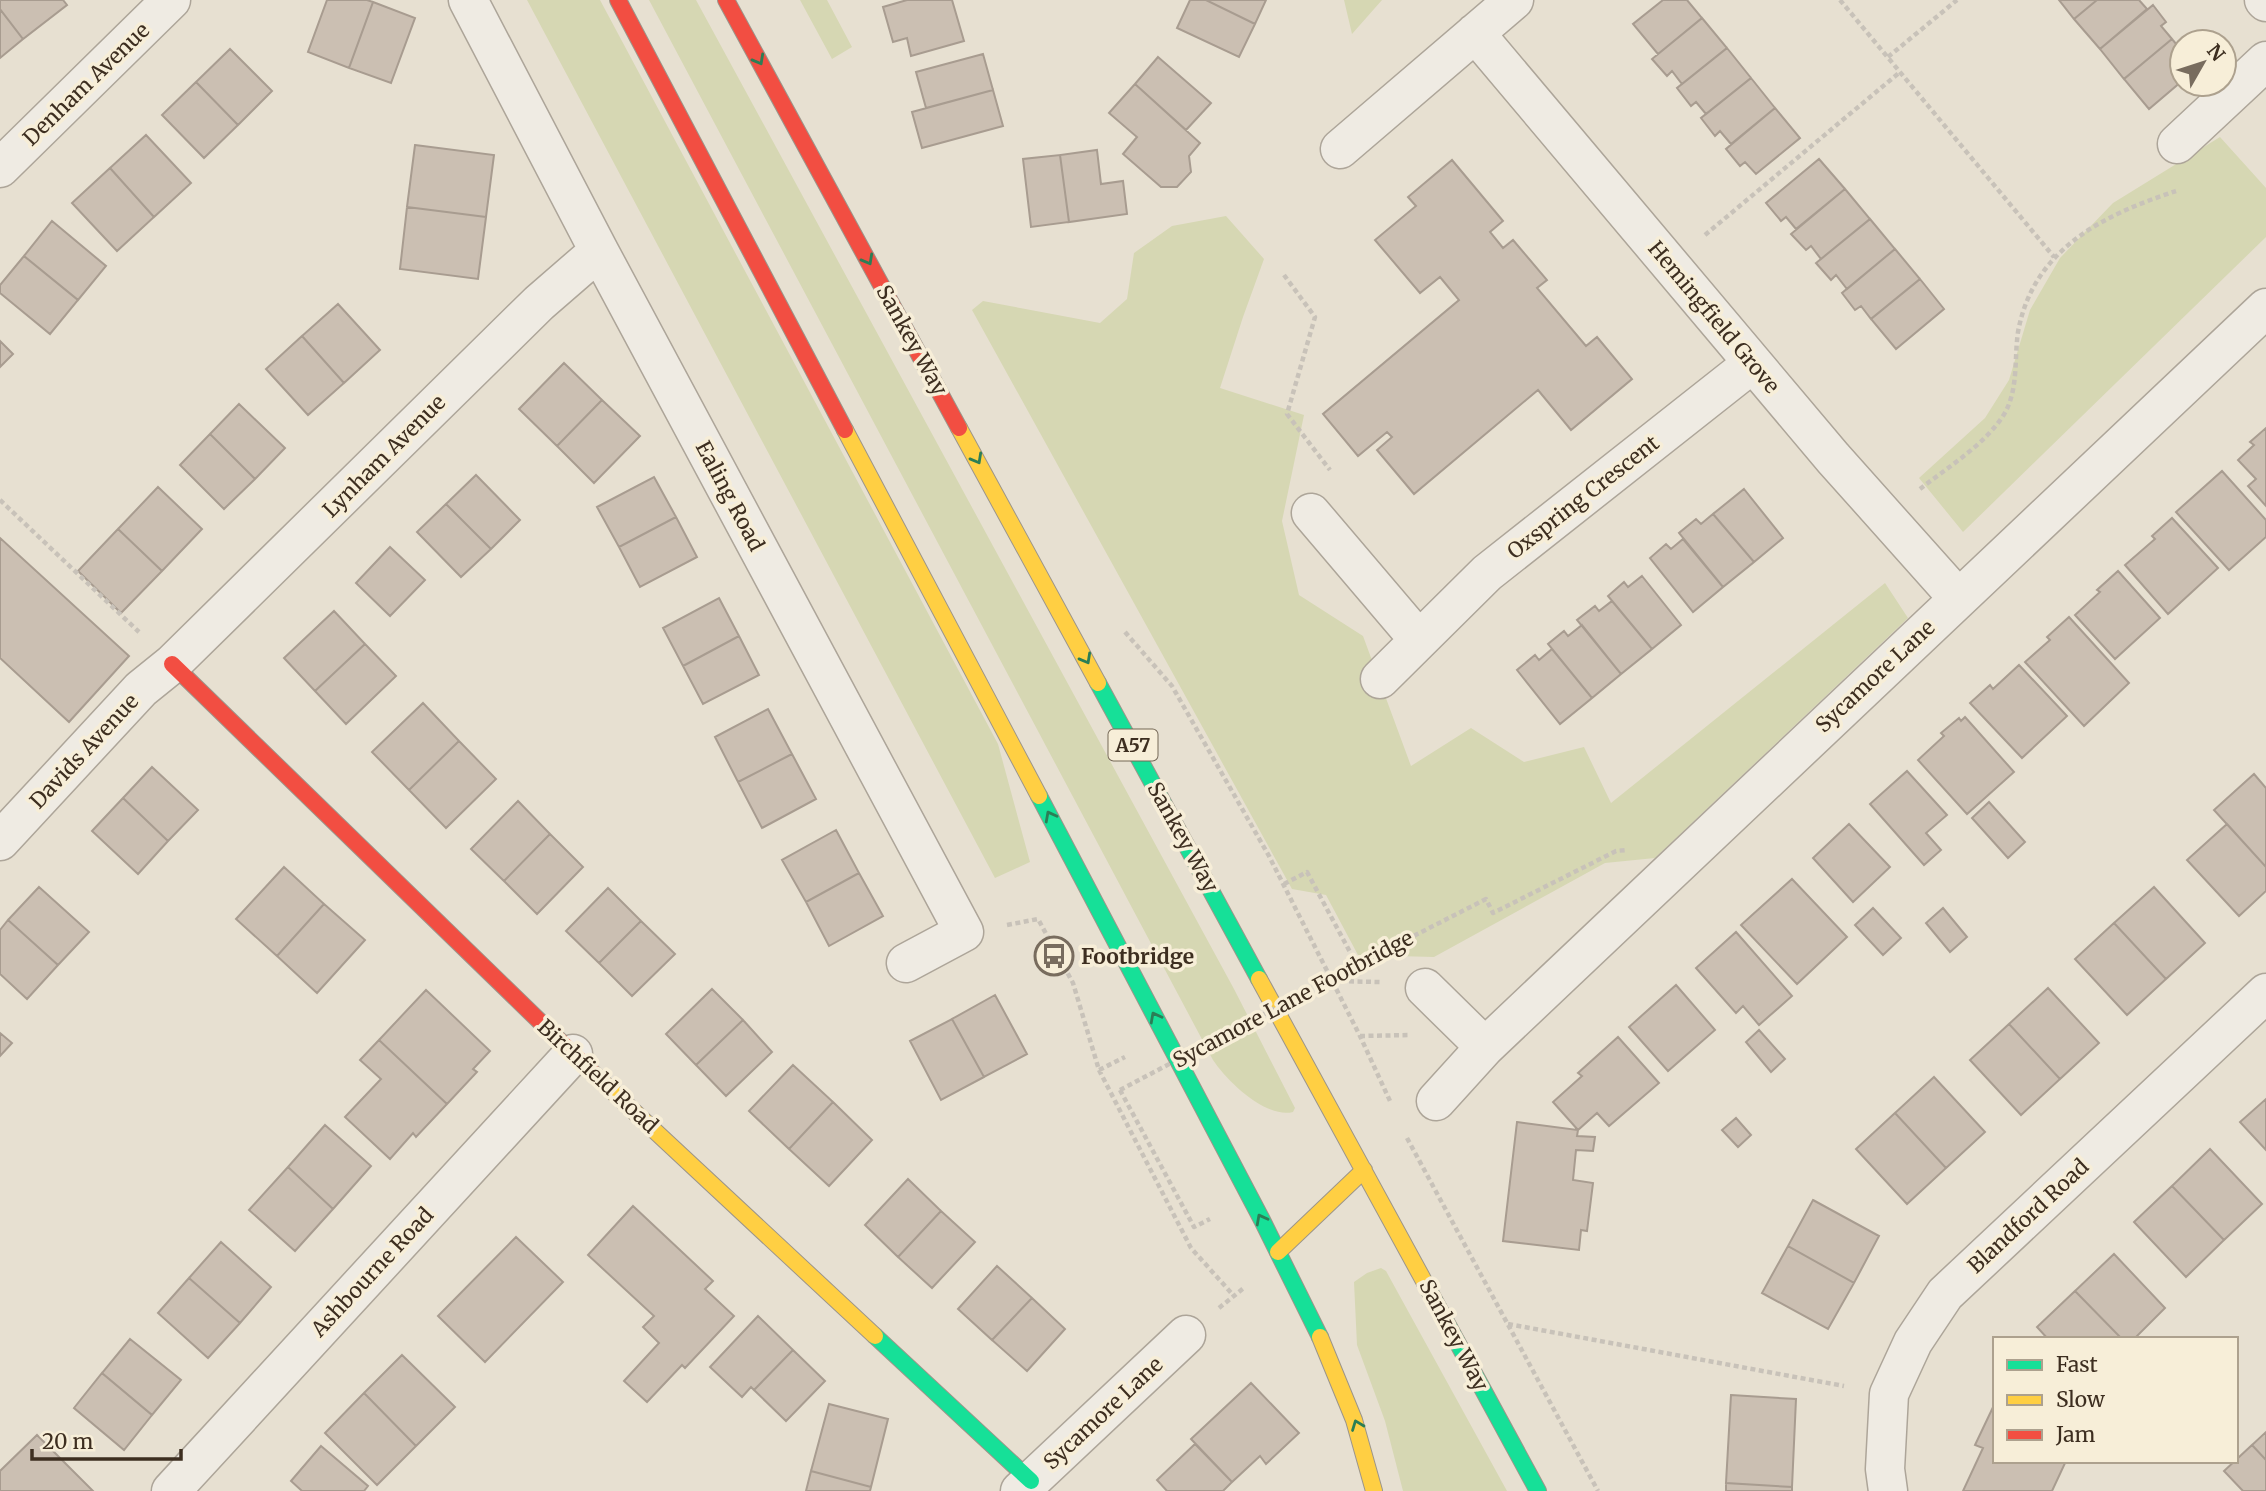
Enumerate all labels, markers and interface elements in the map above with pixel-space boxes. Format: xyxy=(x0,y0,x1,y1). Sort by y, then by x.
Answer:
street label: Denham Avenue xyxy=(17,17,155,151)
north arrow xyxy=(2168,28,2238,98)
text: N xyxy=(2202,39,2230,66)
one-way arrow xyxy=(751,53,764,65)
street label: Hemingfield Grove xyxy=(1642,235,1786,399)
one-way arrow xyxy=(860,252,873,265)
street label: Sankey Way xyxy=(871,280,954,401)
street label: Lynham Avenue xyxy=(317,389,451,523)
street label: Oxspring Crescent xyxy=(1502,429,1664,565)
street label: Ealing Road xyxy=(690,436,771,556)
one-way arrow xyxy=(969,452,982,465)
street label: Sycamore Lane xyxy=(1810,614,1940,738)
one-way arrow xyxy=(1078,652,1091,664)
street label: Davids Avenue xyxy=(24,688,144,814)
road number: A57 xyxy=(1108,730,1158,760)
street label: Sankey Way xyxy=(1142,777,1225,898)
one-way arrow xyxy=(1045,811,1058,823)
street label: Sycamore Lane Footbridge xyxy=(1168,924,1418,1074)
bus stop icon: Footbridge xyxy=(1033,935,1075,977)
place label: Footbridge xyxy=(1081,943,1194,970)
one-way arrow xyxy=(1150,1012,1164,1025)
street label: Birchfield Road xyxy=(532,1013,664,1139)
street label: Blandford Road xyxy=(1962,1153,2094,1279)
street label: Ashbourne Road xyxy=(304,1201,439,1343)
one-way arrow xyxy=(1256,1214,1269,1226)
street label: Sankey Way xyxy=(1413,1275,1495,1396)
legend xyxy=(1993,1337,2238,1463)
street label: Sycamore Lane xyxy=(1038,1351,1168,1475)
text: Fast xyxy=(2056,1351,2098,1378)
text: Slow xyxy=(2056,1386,2105,1413)
scale bar xyxy=(32,1418,180,1462)
one-way arrow xyxy=(1351,1420,1365,1432)
text: Jam xyxy=(2055,1421,2095,1448)
text: 20 m xyxy=(42,1428,94,1455)

